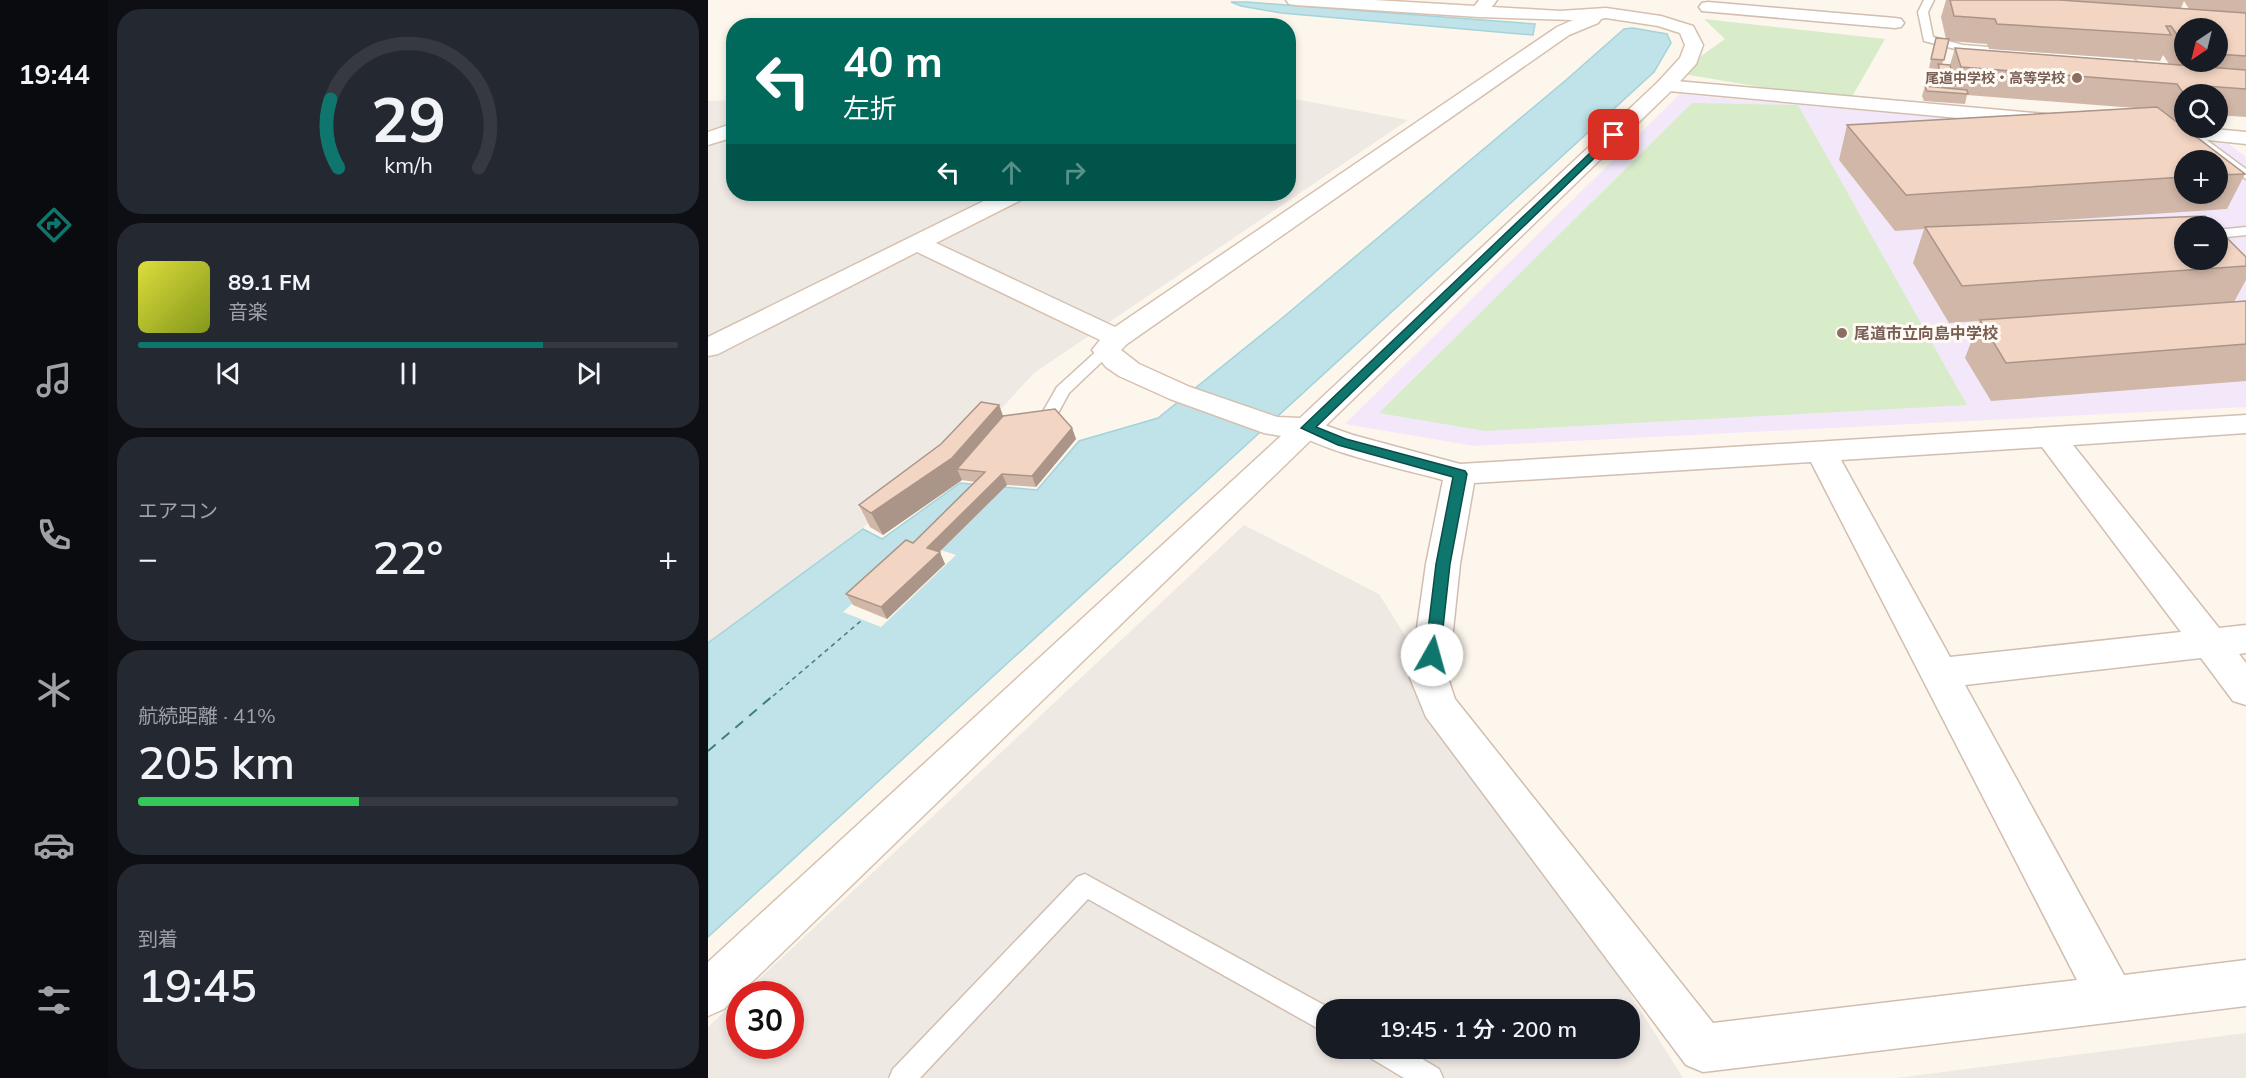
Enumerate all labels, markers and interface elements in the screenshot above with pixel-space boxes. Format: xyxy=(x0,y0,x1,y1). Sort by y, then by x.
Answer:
north arrow xyxy=(2174,18,2228,72)
map controls xyxy=(2174,18,2228,270)
text: 40 m xyxy=(843,35,943,88)
icon: left xyxy=(744,42,822,120)
text: 19:44 xyxy=(18,57,90,91)
place label: 尾道中学校・高等学校 xyxy=(1925,69,2065,87)
marker: 尾道中学校・高等学校 xyxy=(2070,71,2084,85)
text: 29 xyxy=(371,80,445,159)
button: search xyxy=(2174,84,2228,138)
text: 左折 xyxy=(843,91,897,125)
pin xyxy=(1588,109,1639,160)
icon: arrive xyxy=(1597,118,1630,151)
button: + xyxy=(2174,150,2228,204)
text: km/h xyxy=(384,152,432,179)
icon: left xyxy=(932,156,965,189)
icon: ahead xyxy=(995,156,1028,189)
icon: right xyxy=(1058,156,1091,189)
icon: directions xyxy=(33,204,75,246)
button: − xyxy=(2174,216,2228,270)
text: 89.1 FM xyxy=(228,268,311,296)
text: 音楽 xyxy=(228,299,268,324)
place label: 尾道市立向島中学校 xyxy=(1854,323,1998,343)
marker: 尾道市立向島中学校 xyxy=(1835,326,1849,340)
icon: previous xyxy=(212,357,245,390)
icon: pause xyxy=(392,357,425,390)
icon: next xyxy=(572,357,605,390)
icon: music xyxy=(33,359,75,401)
text: エアコン xyxy=(138,498,218,523)
icon: phone xyxy=(33,514,75,556)
text: 22° xyxy=(373,529,443,585)
text: − xyxy=(138,537,158,578)
text: + xyxy=(658,537,678,578)
position arrow xyxy=(1400,623,1464,687)
icon: climate xyxy=(33,669,75,711)
text: 航続距離 · 41% xyxy=(138,703,276,728)
text: 205 km xyxy=(138,734,295,790)
icon: car xyxy=(33,824,75,866)
text: 到着 xyxy=(138,926,178,951)
text: 19:45 xyxy=(138,957,257,1013)
icon: filters xyxy=(33,979,75,1021)
speed limit sign: 30 xyxy=(726,981,804,1059)
text: 19:45 · 1 分 · 200 m xyxy=(1379,1015,1577,1043)

